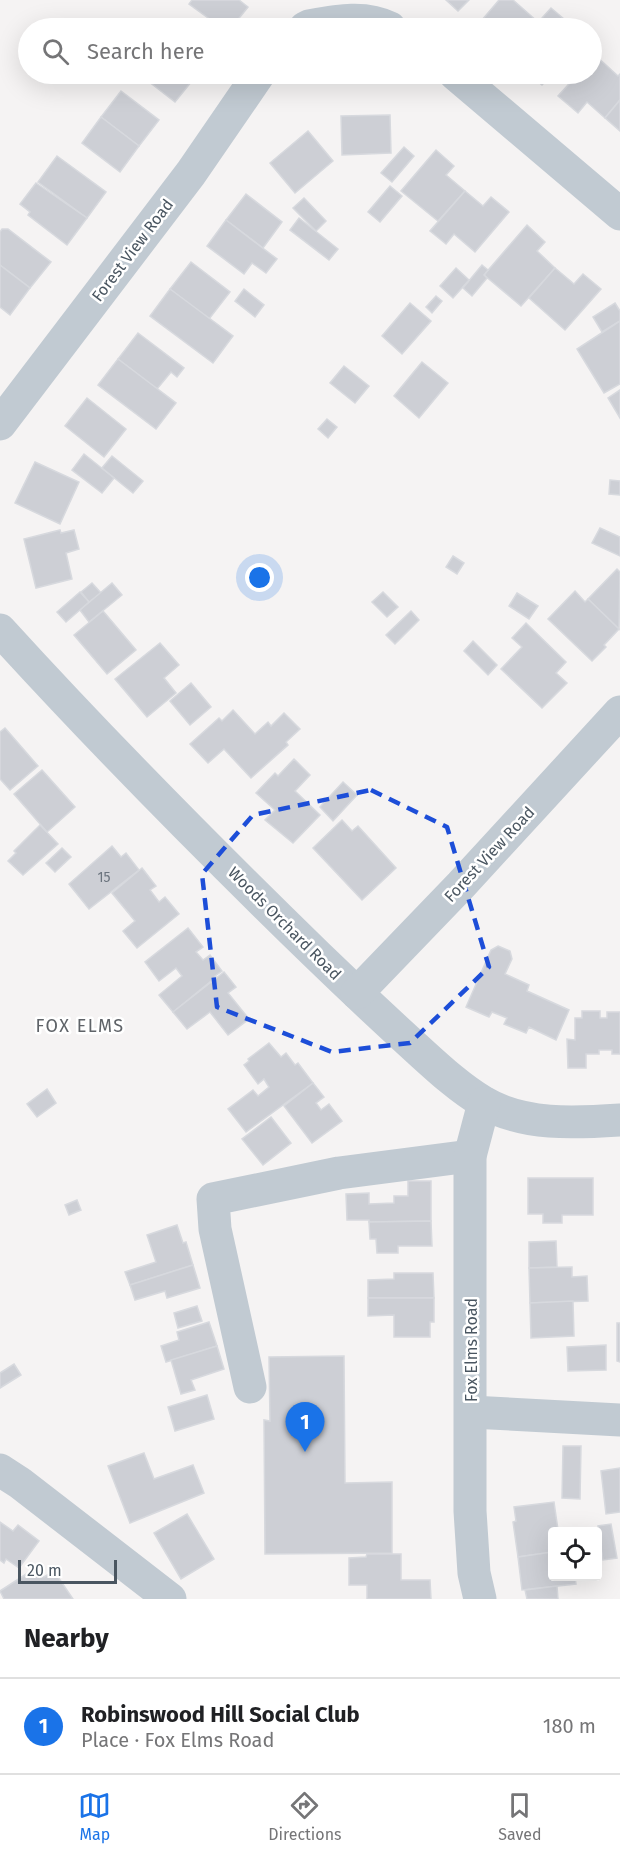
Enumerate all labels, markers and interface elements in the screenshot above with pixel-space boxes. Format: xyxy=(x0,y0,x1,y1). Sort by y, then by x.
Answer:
search box xyxy=(18,18,602,84)
icon: search xyxy=(39,35,72,68)
text: Search here xyxy=(87,38,205,65)
street label: Forest View Road xyxy=(88,195,177,305)
your location xyxy=(245,563,274,592)
street label: Forest View Road xyxy=(440,803,538,906)
street label: Woods Orchard Road xyxy=(224,863,345,984)
house number: 15 xyxy=(97,869,111,886)
district label: FOX ELMS xyxy=(35,1015,125,1037)
street label: Fox Elms Road xyxy=(462,1298,481,1402)
pin: 1 xyxy=(286,1402,324,1452)
map controls xyxy=(548,1527,602,1581)
button: locate xyxy=(548,1527,602,1581)
scale bar xyxy=(18,1557,117,1584)
text: 20 m xyxy=(27,1561,62,1580)
text: Nearby xyxy=(24,1623,109,1654)
text: Robinswood Hill Social Club xyxy=(81,1701,360,1728)
text: 1 xyxy=(39,1714,48,1738)
text: 180 m xyxy=(543,1714,596,1738)
text: Place · Fox Elms Road xyxy=(81,1728,274,1752)
tab: Map xyxy=(78,1789,111,1844)
tab: Directions xyxy=(268,1789,342,1844)
tab: Saved xyxy=(498,1789,542,1844)

